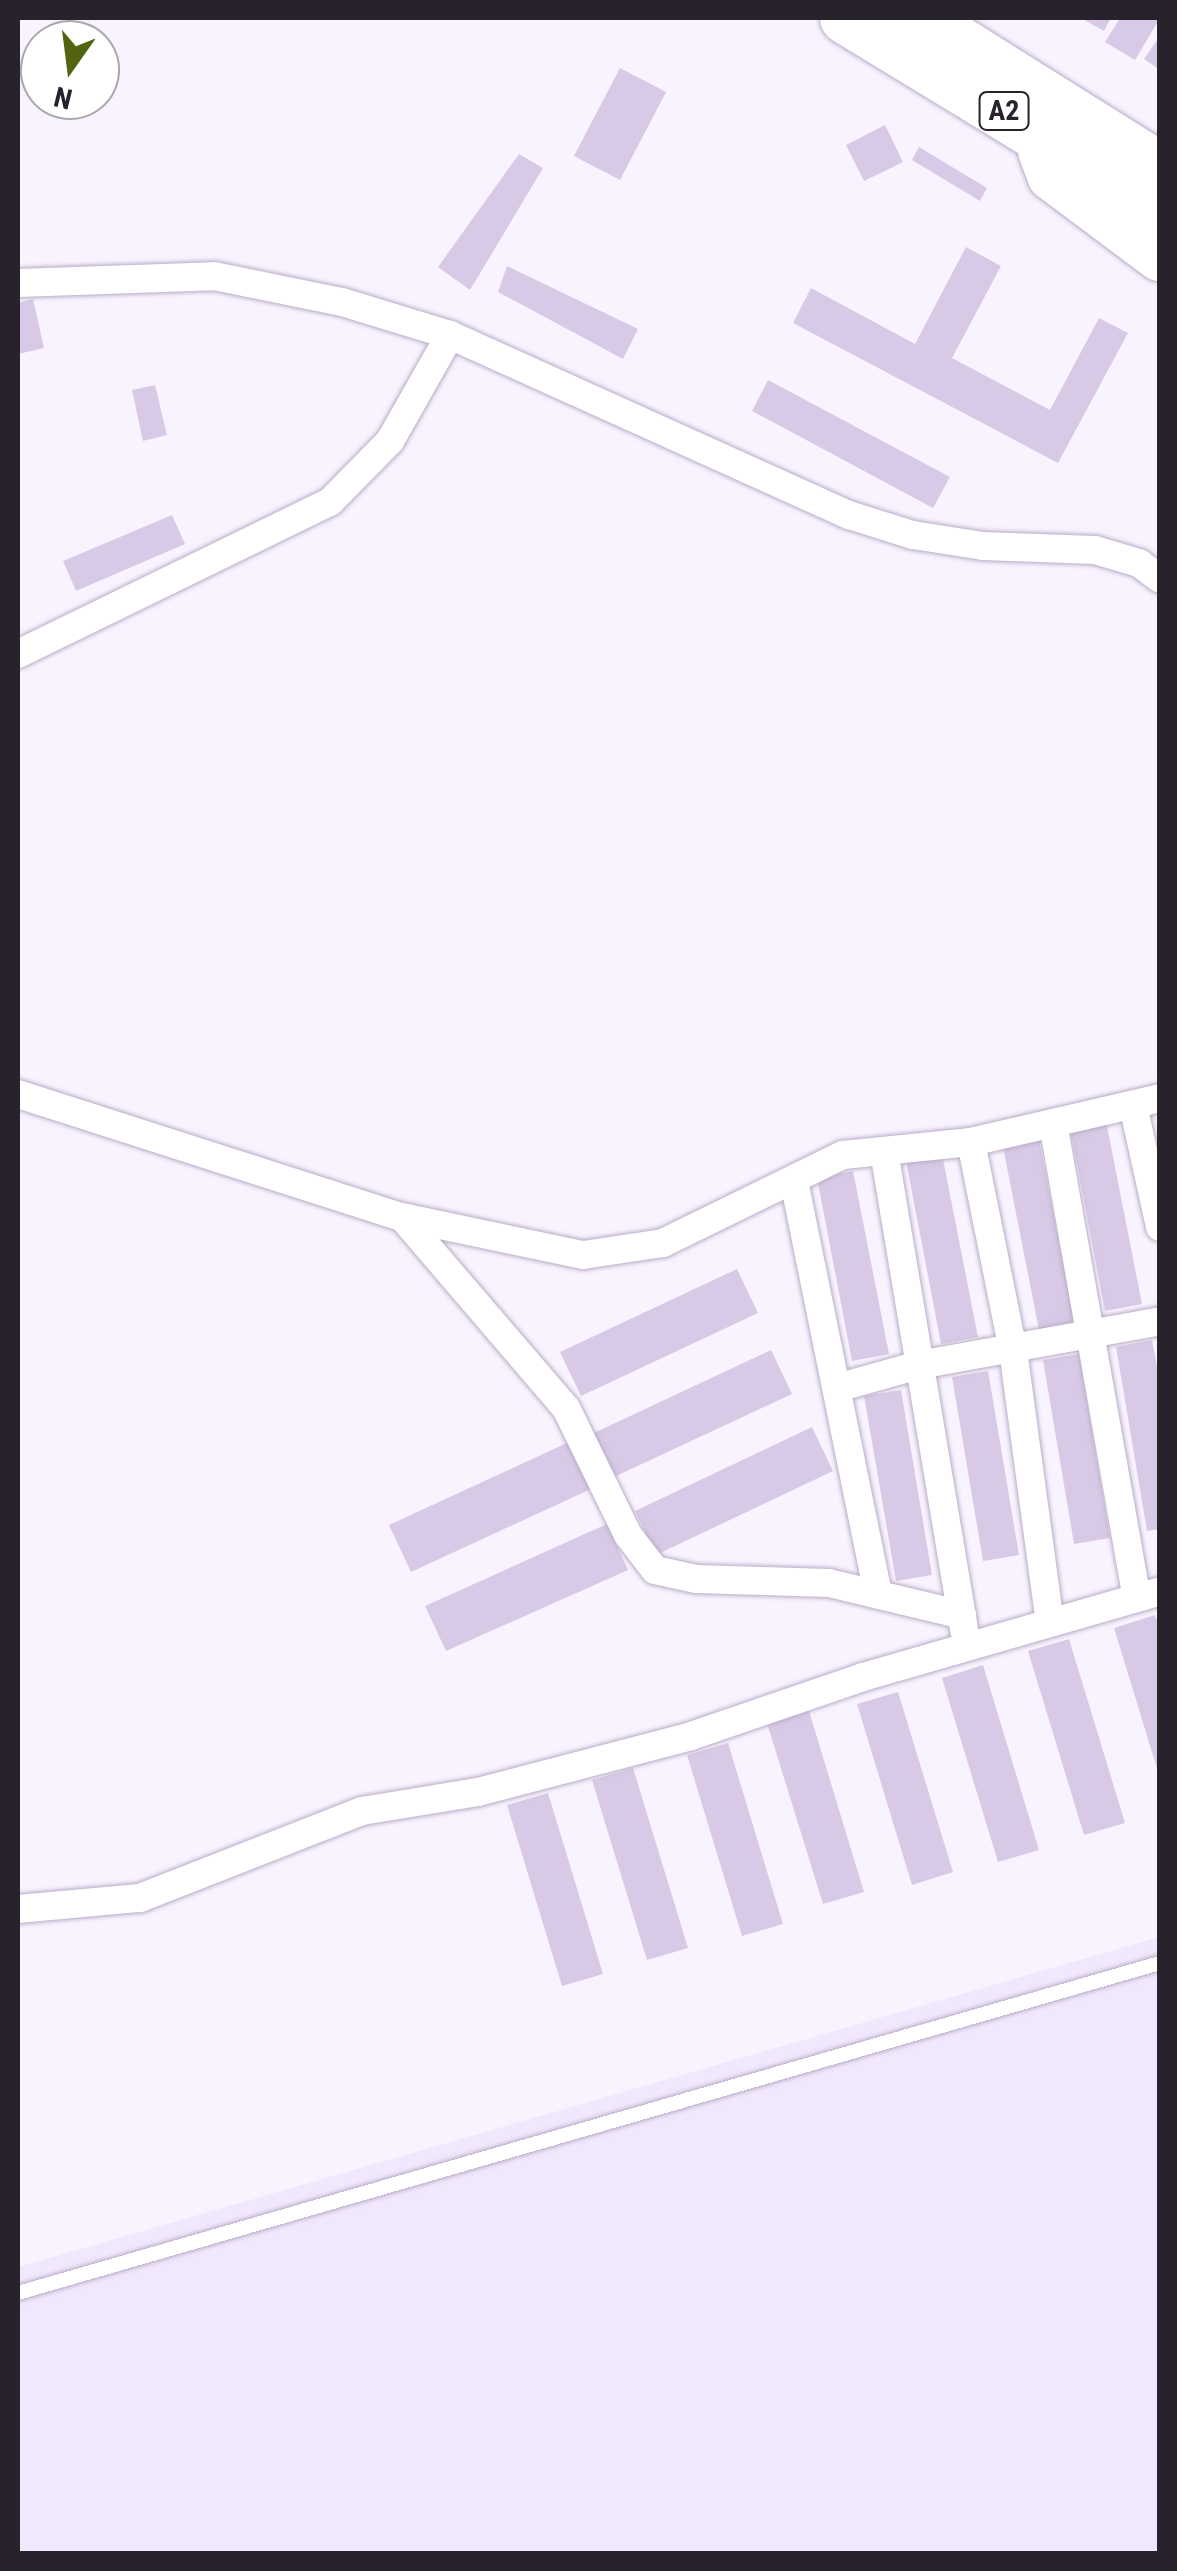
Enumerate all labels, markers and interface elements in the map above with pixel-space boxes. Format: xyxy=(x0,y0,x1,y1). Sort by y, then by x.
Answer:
north arrow xyxy=(20,20,120,120)
text: N xyxy=(51,80,75,116)
road number: A2 xyxy=(976,88,1032,134)

